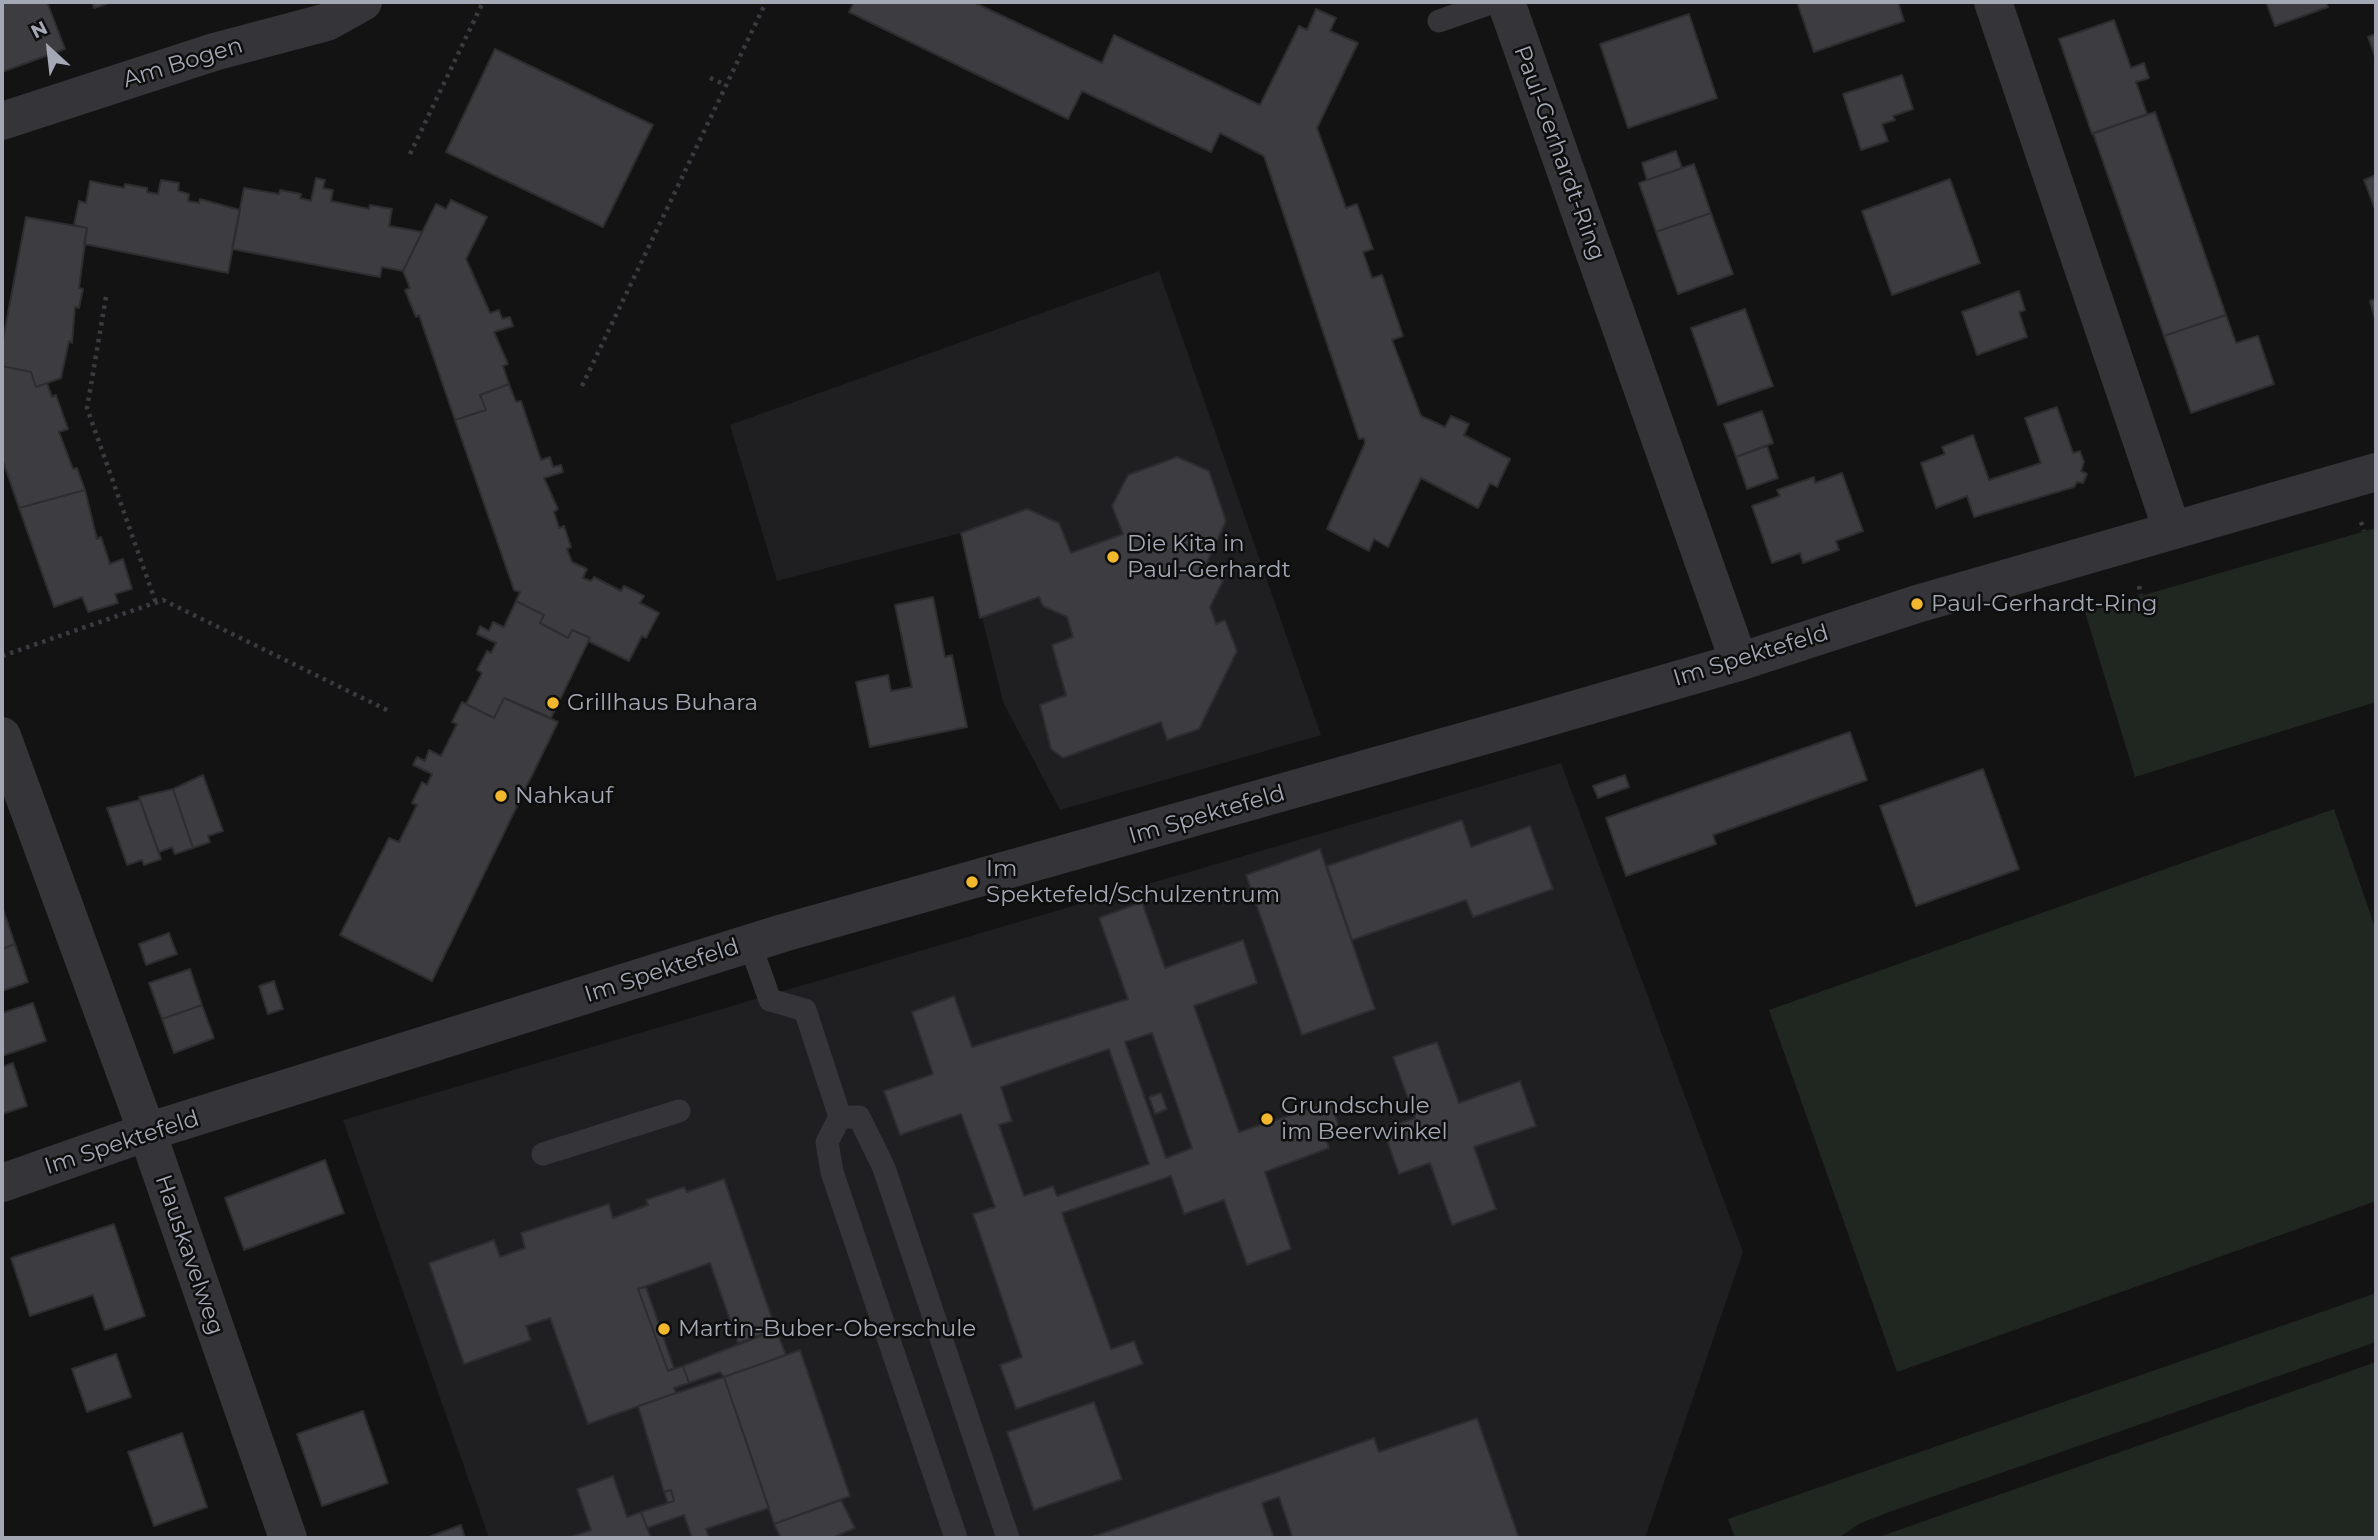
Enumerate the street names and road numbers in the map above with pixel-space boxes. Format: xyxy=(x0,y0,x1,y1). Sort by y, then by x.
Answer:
street label: Am Bogen xyxy=(120,32,246,94)
street label: Paul-Gerhardt-Ring xyxy=(1507,42,1611,264)
street label: Im Spektefeld xyxy=(1670,619,1832,693)
street label: Im Spektefeld xyxy=(1126,780,1288,850)
street label: Im Spektefeld xyxy=(581,933,743,1009)
street label: Im Spektefeld xyxy=(41,1105,203,1181)
street label: Hauskavelweg xyxy=(149,1171,229,1339)

